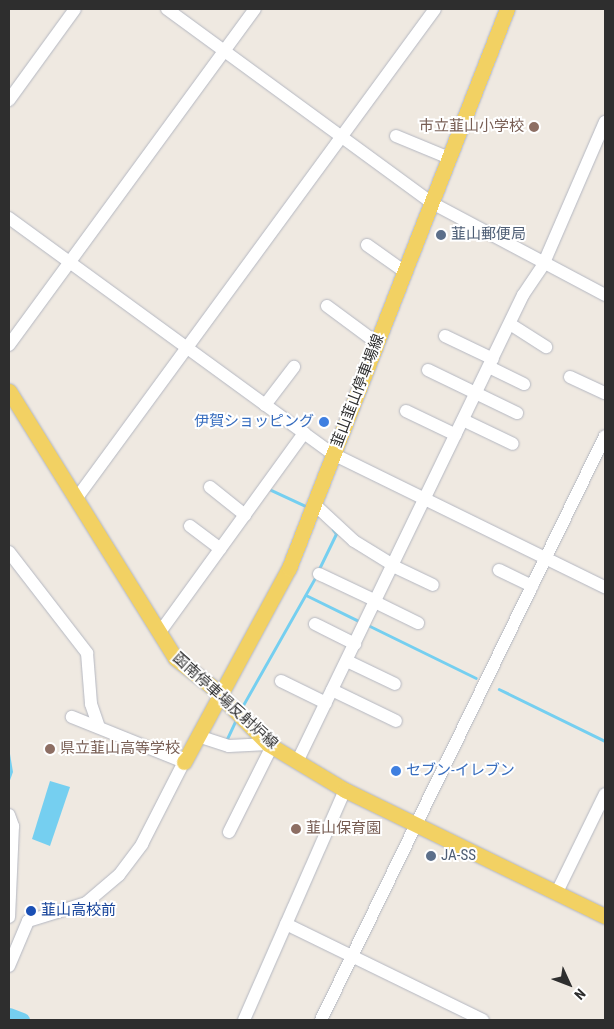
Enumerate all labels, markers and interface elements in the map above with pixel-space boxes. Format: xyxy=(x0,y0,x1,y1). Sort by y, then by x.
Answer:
place label: 市立韮山小学校 xyxy=(419,118,524,136)
marker: 市立韮山小学校 xyxy=(528,121,540,133)
place label: 韮山郵便局 xyxy=(451,226,526,244)
marker: 韮山郵便局 xyxy=(435,229,447,241)
street label: 韮山韮山停車場線 xyxy=(328,332,388,450)
place label: 伊賀ショッピング xyxy=(194,413,314,431)
marker: 伊賀ショッピング xyxy=(318,416,330,428)
street label: 函南停車場反射炉線 xyxy=(169,649,281,753)
place label: 県立韮山高等学校 xyxy=(60,740,180,758)
marker: 県立韮山高等学校 xyxy=(44,743,56,755)
place label: セブン-イレブン xyxy=(406,762,515,780)
marker: セブン-イレブン xyxy=(390,765,402,777)
place label: 韮山保育園 xyxy=(306,820,381,838)
marker: 韮山保育園 xyxy=(290,823,302,835)
place label: JA-SS xyxy=(441,847,476,865)
marker: JA-SS xyxy=(425,850,437,862)
place label: 韮山高校前 xyxy=(41,902,116,920)
marker: 韮山高校前 xyxy=(25,905,37,917)
north arrow xyxy=(544,959,594,1009)
text: N xyxy=(571,986,589,1003)

